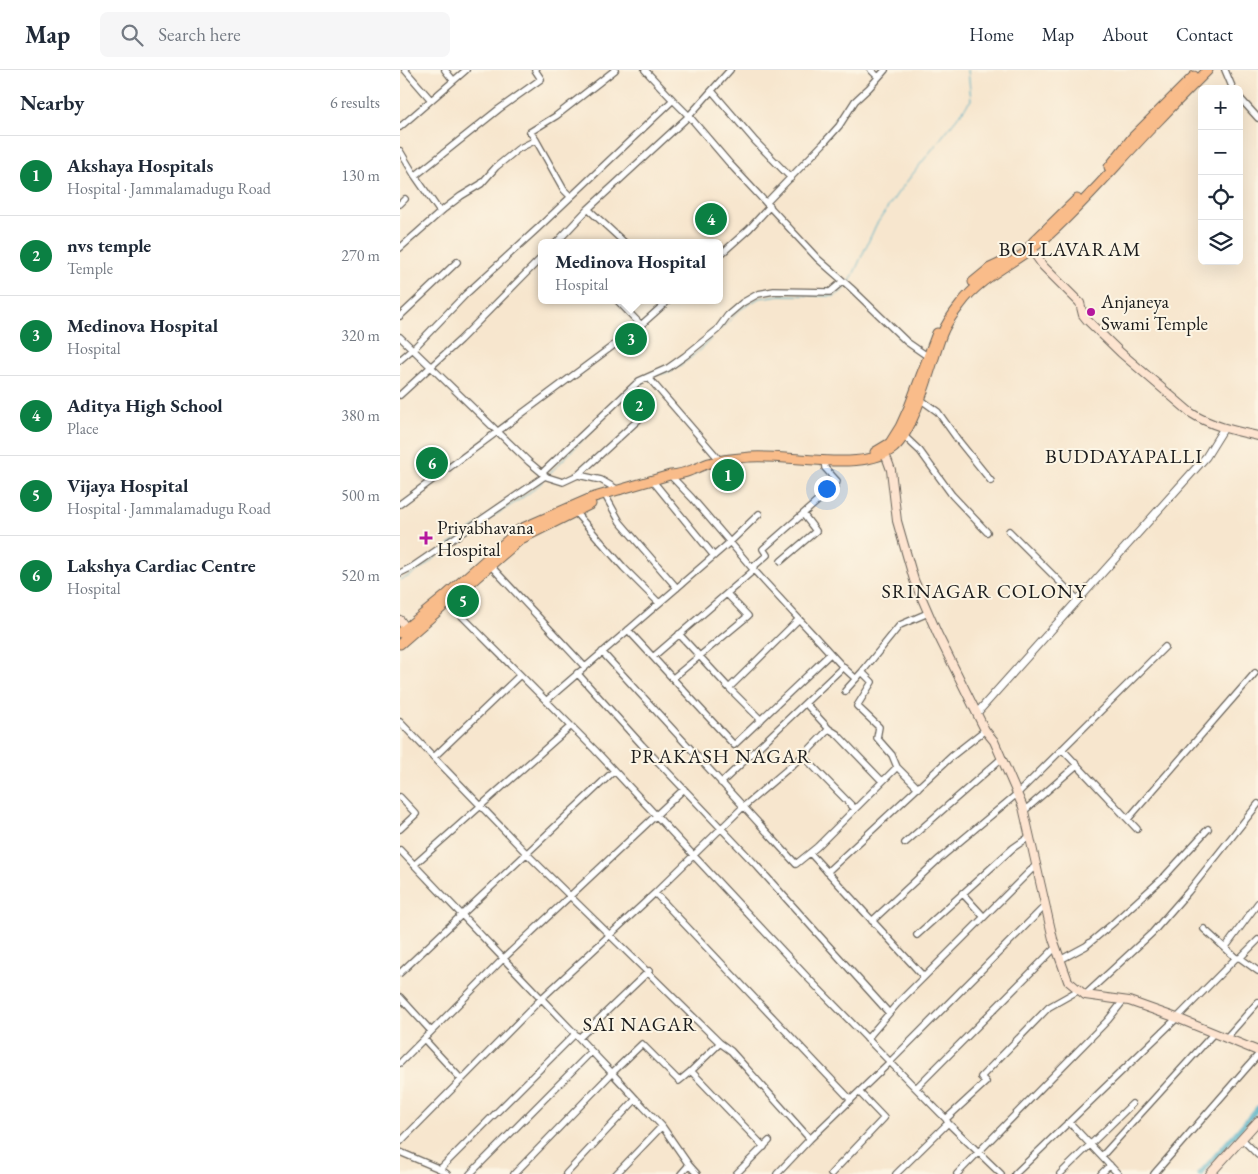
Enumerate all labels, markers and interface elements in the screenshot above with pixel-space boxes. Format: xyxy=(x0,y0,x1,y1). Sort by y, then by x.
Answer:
search box xyxy=(100,12,450,57)
text: Map xyxy=(25,19,70,50)
icon: search xyxy=(118,21,146,49)
text: Search here xyxy=(158,22,241,47)
text: Home xyxy=(969,23,1014,46)
text: Map xyxy=(1042,23,1074,46)
text: About xyxy=(1102,23,1148,46)
text: Contact xyxy=(1176,23,1233,46)
map controls xyxy=(1198,85,1243,265)
button: + xyxy=(1198,85,1243,130)
text: Nearby xyxy=(20,89,84,116)
text: 6 results xyxy=(330,92,380,113)
button: − xyxy=(1198,130,1243,175)
text: Akshaya Hospitals xyxy=(67,153,213,178)
text: 1 xyxy=(32,165,40,186)
text: 130 m xyxy=(341,165,380,186)
button: locate xyxy=(1198,175,1243,220)
text: Hospital · Jammalamadugu Road xyxy=(67,178,271,199)
pin: 4 xyxy=(695,200,727,238)
button: layers xyxy=(1198,220,1243,265)
text: nvs temple xyxy=(67,233,151,258)
district label: BOLLAVARAM xyxy=(999,236,1142,262)
popup xyxy=(538,239,723,304)
text: 2 xyxy=(32,245,40,266)
text: 270 m xyxy=(341,245,380,266)
text: Medinova Hospital xyxy=(555,249,706,274)
text: Temple xyxy=(67,258,113,279)
text: Hospital xyxy=(555,274,608,295)
place label: Anjaneya Swami Temple xyxy=(1100,289,1208,336)
marker: Anjaneya Swami Temple xyxy=(1085,306,1097,318)
text: Medinova Hospital xyxy=(67,313,218,338)
pin: 3 xyxy=(615,320,647,358)
text: 3 xyxy=(32,325,40,346)
text: 320 m xyxy=(341,325,380,346)
text: Hospital xyxy=(67,338,121,359)
pin: 2 xyxy=(623,386,655,424)
text: Aditya High School xyxy=(67,393,223,418)
text: 4 xyxy=(32,405,40,426)
text: 380 m xyxy=(341,405,380,426)
text: Place xyxy=(67,418,99,439)
district label: BUDDAYAPALLI xyxy=(1045,443,1203,469)
pin: 6 xyxy=(416,444,448,482)
pin: 1 xyxy=(712,456,744,494)
text: Vijaya Hospital xyxy=(67,473,188,498)
your location xyxy=(814,476,840,502)
text: 5 xyxy=(32,485,40,506)
text: 500 m xyxy=(341,485,380,506)
text: Hospital · Jammalamadugu Road xyxy=(67,498,271,519)
place label: Priyabhavana Hospital xyxy=(437,515,534,562)
marker: Priyabhavana Hospital xyxy=(419,531,433,545)
text: Lakshya Cardiac Centre xyxy=(67,553,256,578)
text: 6 xyxy=(32,565,40,586)
text: 520 m xyxy=(341,565,380,586)
text: Hospital xyxy=(67,578,121,599)
district label: SRINAGAR COLONY xyxy=(882,578,1087,604)
pin: 5 xyxy=(447,582,479,620)
district label: PRAKASH NAGAR xyxy=(630,743,812,769)
district label: SAI NAGAR xyxy=(583,1011,697,1037)

